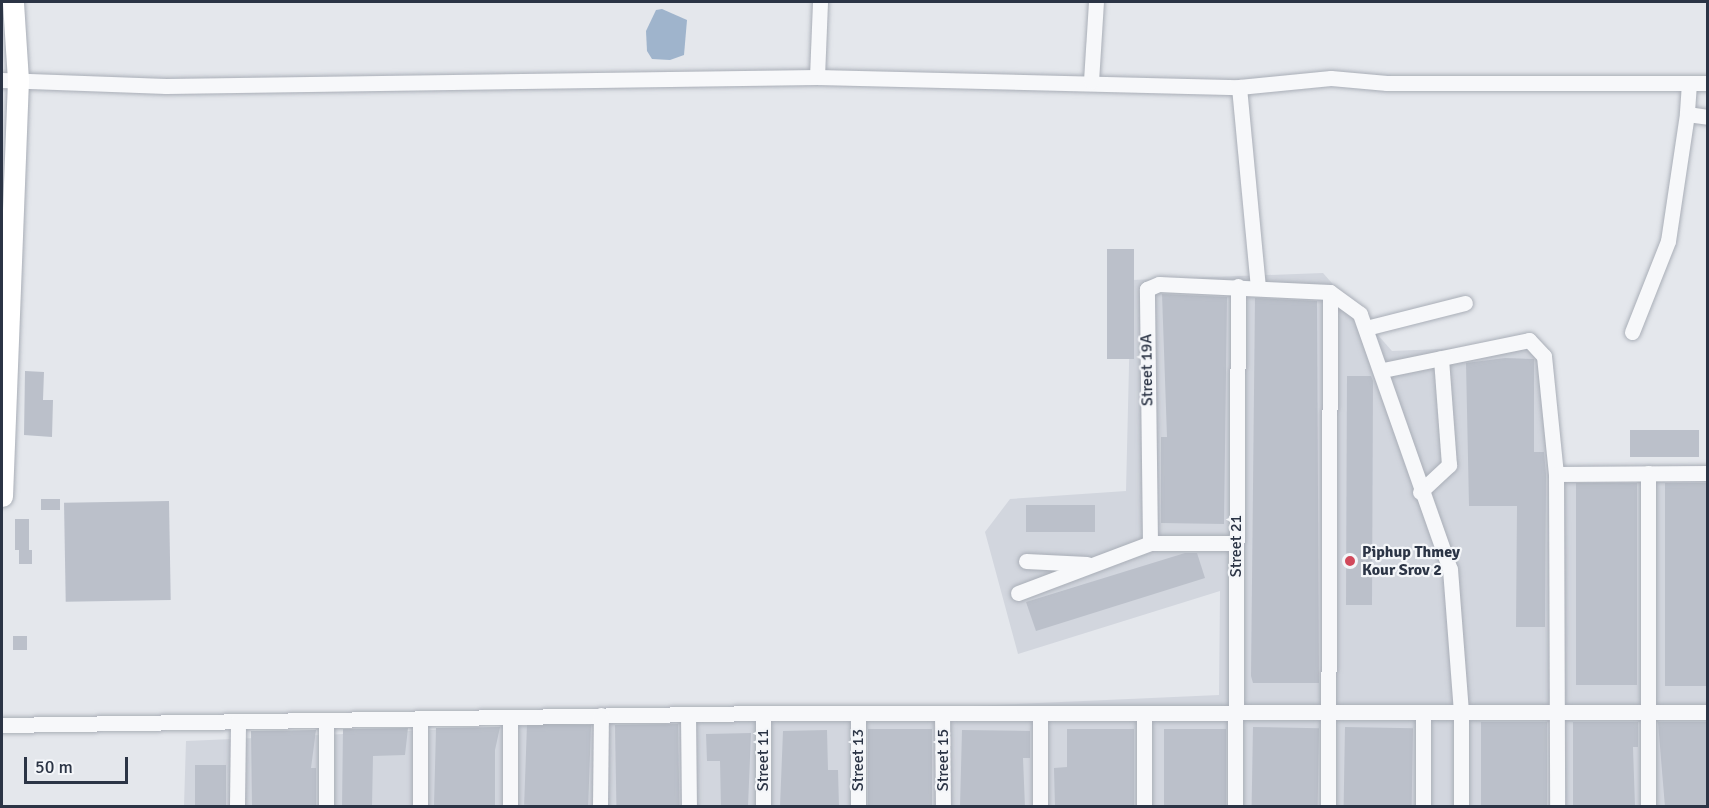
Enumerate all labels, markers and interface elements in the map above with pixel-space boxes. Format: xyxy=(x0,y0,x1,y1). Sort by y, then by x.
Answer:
street label: Street 19A xyxy=(1137,334,1157,406)
street label: Street 21 xyxy=(1226,515,1246,577)
place label: Piphup Thmey Kour Srov 2 xyxy=(1362,542,1460,580)
marker: Piphup Thmey Kour Srov 2 xyxy=(1343,554,1357,568)
street label: Street 11 xyxy=(753,729,773,791)
street label: Street 13 xyxy=(848,729,868,791)
street label: Street 15 xyxy=(933,729,953,791)
scale bar xyxy=(27,745,130,783)
text: 50 m xyxy=(35,756,73,778)

